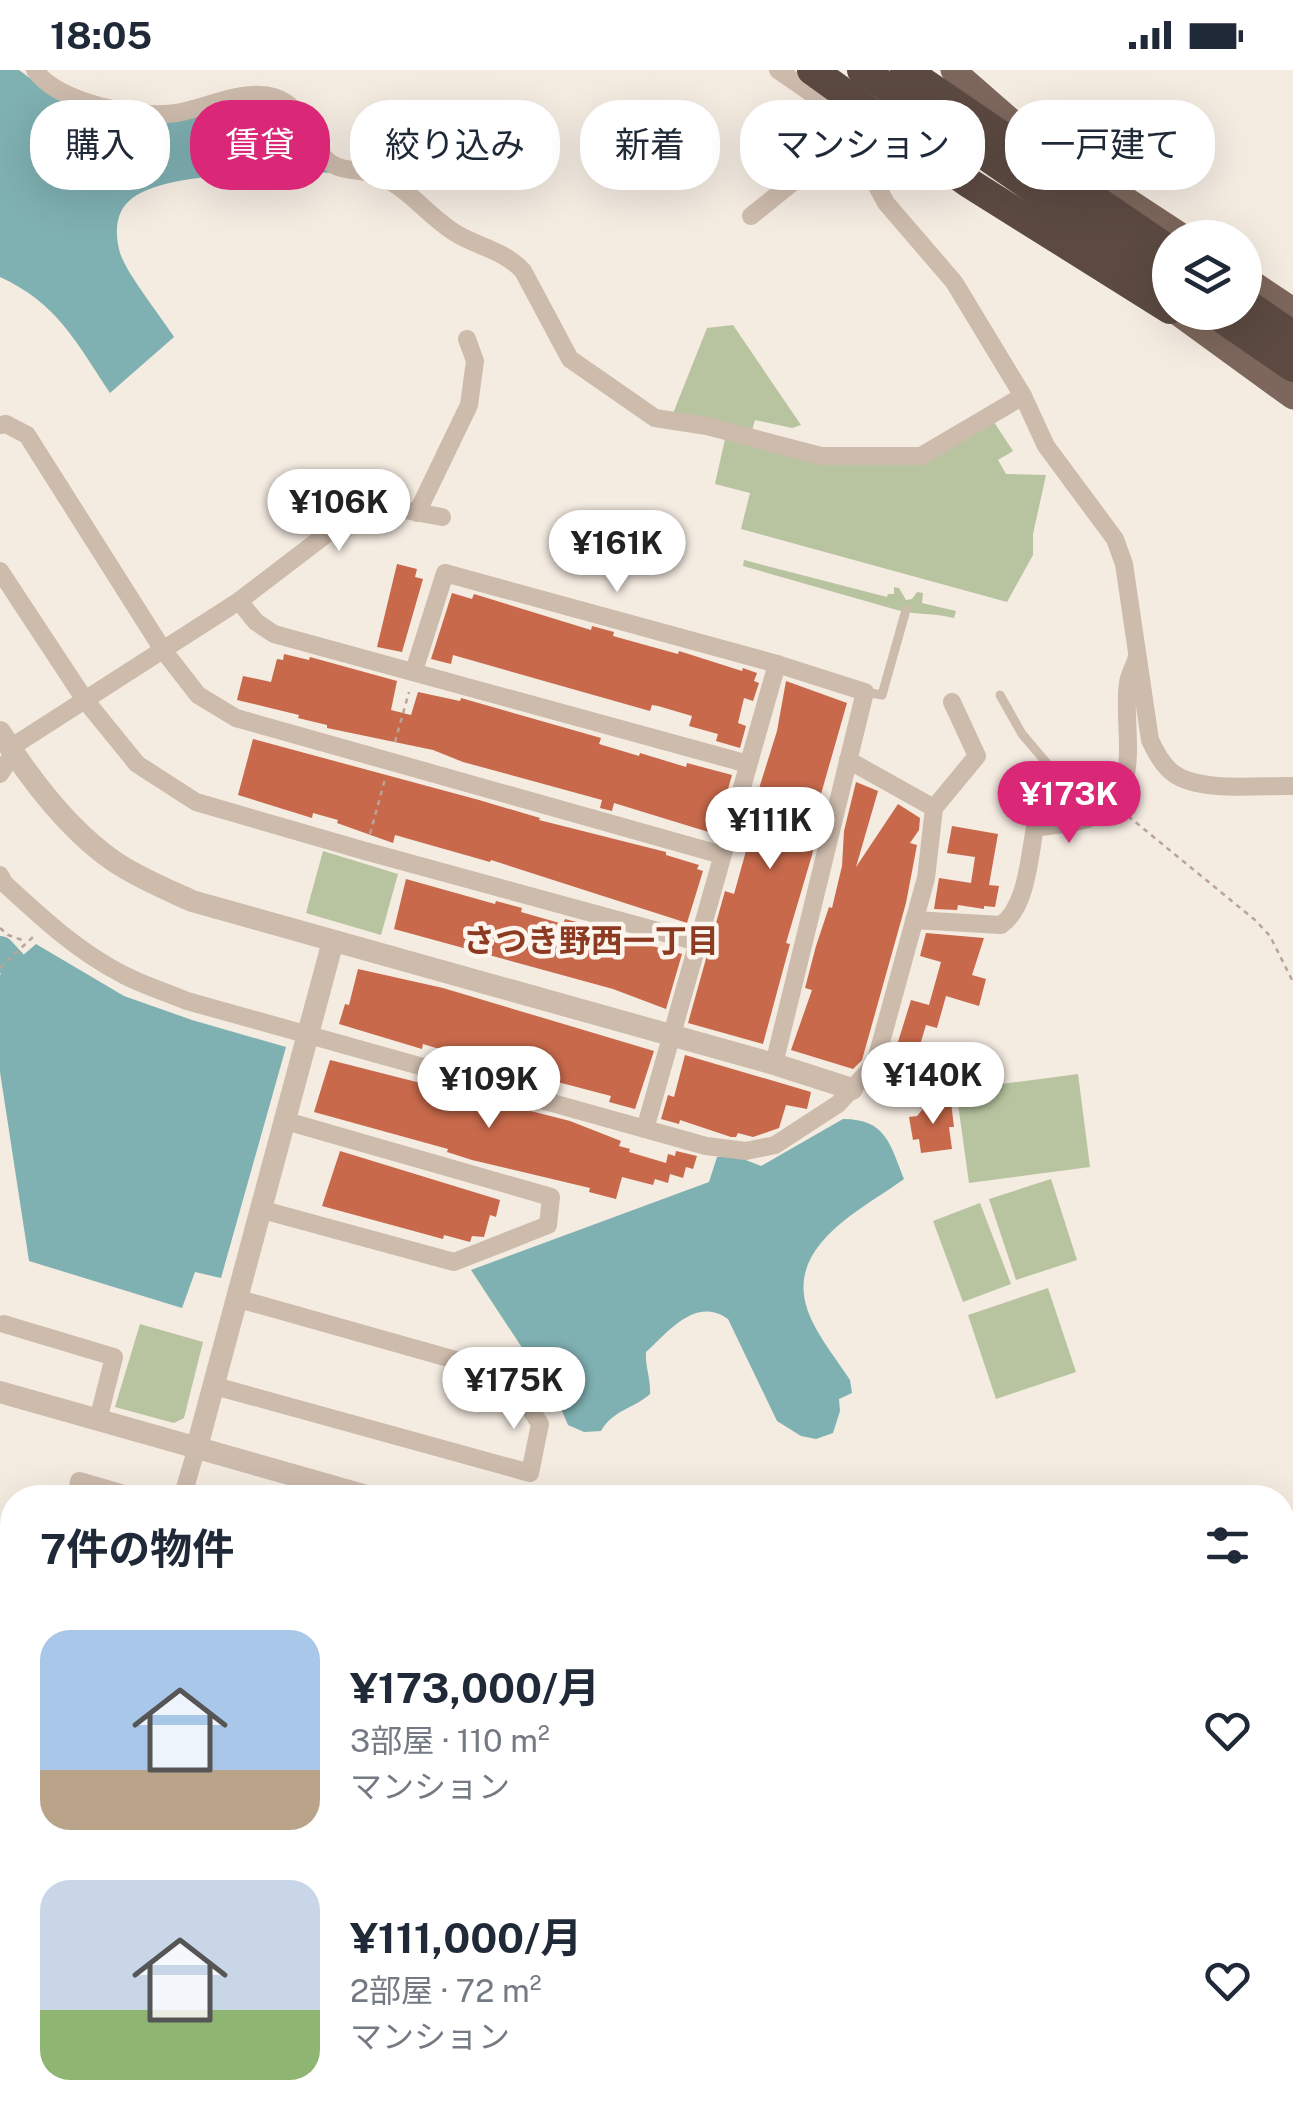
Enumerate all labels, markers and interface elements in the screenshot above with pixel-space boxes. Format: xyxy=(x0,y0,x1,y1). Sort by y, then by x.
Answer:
text: 18:05 xyxy=(50,13,152,58)
chip: 購入 xyxy=(30,100,170,190)
chip: 賃貸 xyxy=(190,100,330,190)
chip: 絞り込み xyxy=(350,100,560,190)
chip: 新着 xyxy=(580,100,720,190)
chip: マンション xyxy=(740,100,985,190)
chip: 一戸建て xyxy=(1005,100,1215,190)
map controls xyxy=(1152,220,1262,330)
button: layers xyxy=(1152,220,1262,330)
pin: ¥106K xyxy=(269,469,409,554)
text: ¥106K xyxy=(289,483,389,520)
pin: ¥161K xyxy=(547,510,687,595)
text: ¥161K xyxy=(571,524,663,561)
pin: ¥173K xyxy=(999,761,1139,846)
text: ¥173K xyxy=(1020,775,1118,812)
pin: ¥111K xyxy=(700,787,840,872)
text: ¥111K xyxy=(727,801,813,838)
district label: さつき野西一丁目 xyxy=(463,922,719,959)
pin: ¥140K xyxy=(863,1042,1003,1127)
pin: ¥109K xyxy=(419,1046,559,1131)
text: ¥140K xyxy=(883,1056,983,1093)
text: ¥109K xyxy=(439,1060,539,1097)
pin: ¥175K xyxy=(444,1347,584,1432)
text: ¥175K xyxy=(464,1361,564,1398)
icon: filters xyxy=(1200,1518,1255,1573)
text: 7件の物件 xyxy=(40,1524,234,1573)
text: ¥173,000/月 xyxy=(350,1663,600,1712)
icon: home xyxy=(120,1670,240,1790)
icon: heart xyxy=(1200,1703,1255,1758)
text: 3部屋 · 110 m² xyxy=(350,1722,550,1759)
text: マンション xyxy=(350,1768,510,1805)
text: ¥111,000/月 xyxy=(350,1913,582,1962)
icon: home xyxy=(120,1920,240,2040)
icon: heart xyxy=(1200,1953,1255,2008)
text: 2部屋 · 72 m² xyxy=(350,1972,541,2009)
text: マンション xyxy=(350,2018,510,2055)

